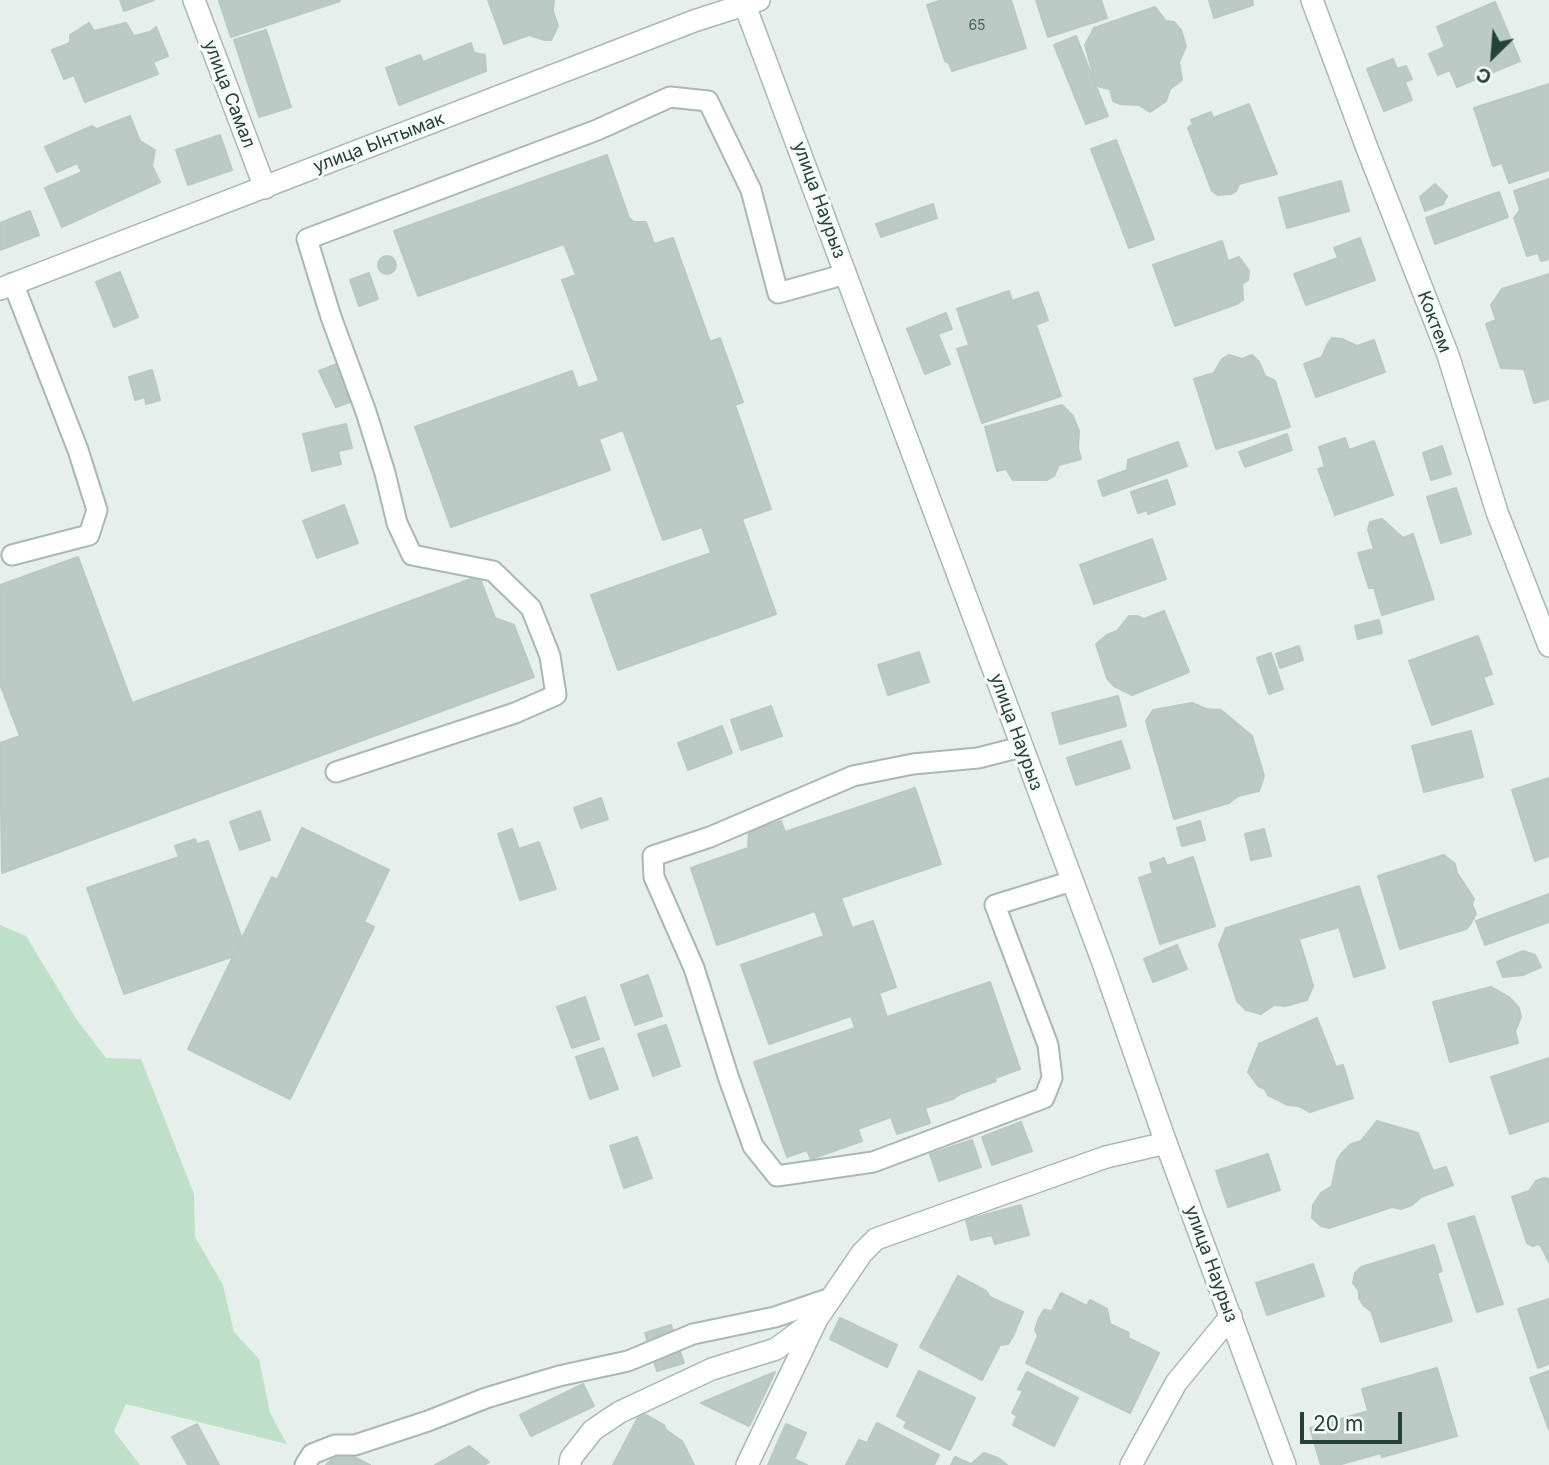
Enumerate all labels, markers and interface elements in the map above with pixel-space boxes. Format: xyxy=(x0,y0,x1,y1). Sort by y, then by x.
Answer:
house number: 65 xyxy=(968,18,986,34)
north arrow xyxy=(1458,21,1528,91)
street label: улица Самал xyxy=(199,37,259,151)
text: С xyxy=(1473,62,1495,89)
street label: улица Ынтымак xyxy=(311,108,447,178)
street label: улица Наурыз xyxy=(788,139,850,261)
street label: Коктем xyxy=(1412,288,1456,356)
street label: улица Наурыз xyxy=(985,671,1047,793)
street label: улица Наурыз xyxy=(1180,1203,1242,1325)
scale bar xyxy=(1304,1398,1406,1442)
text: 20 m xyxy=(1313,1411,1363,1436)

